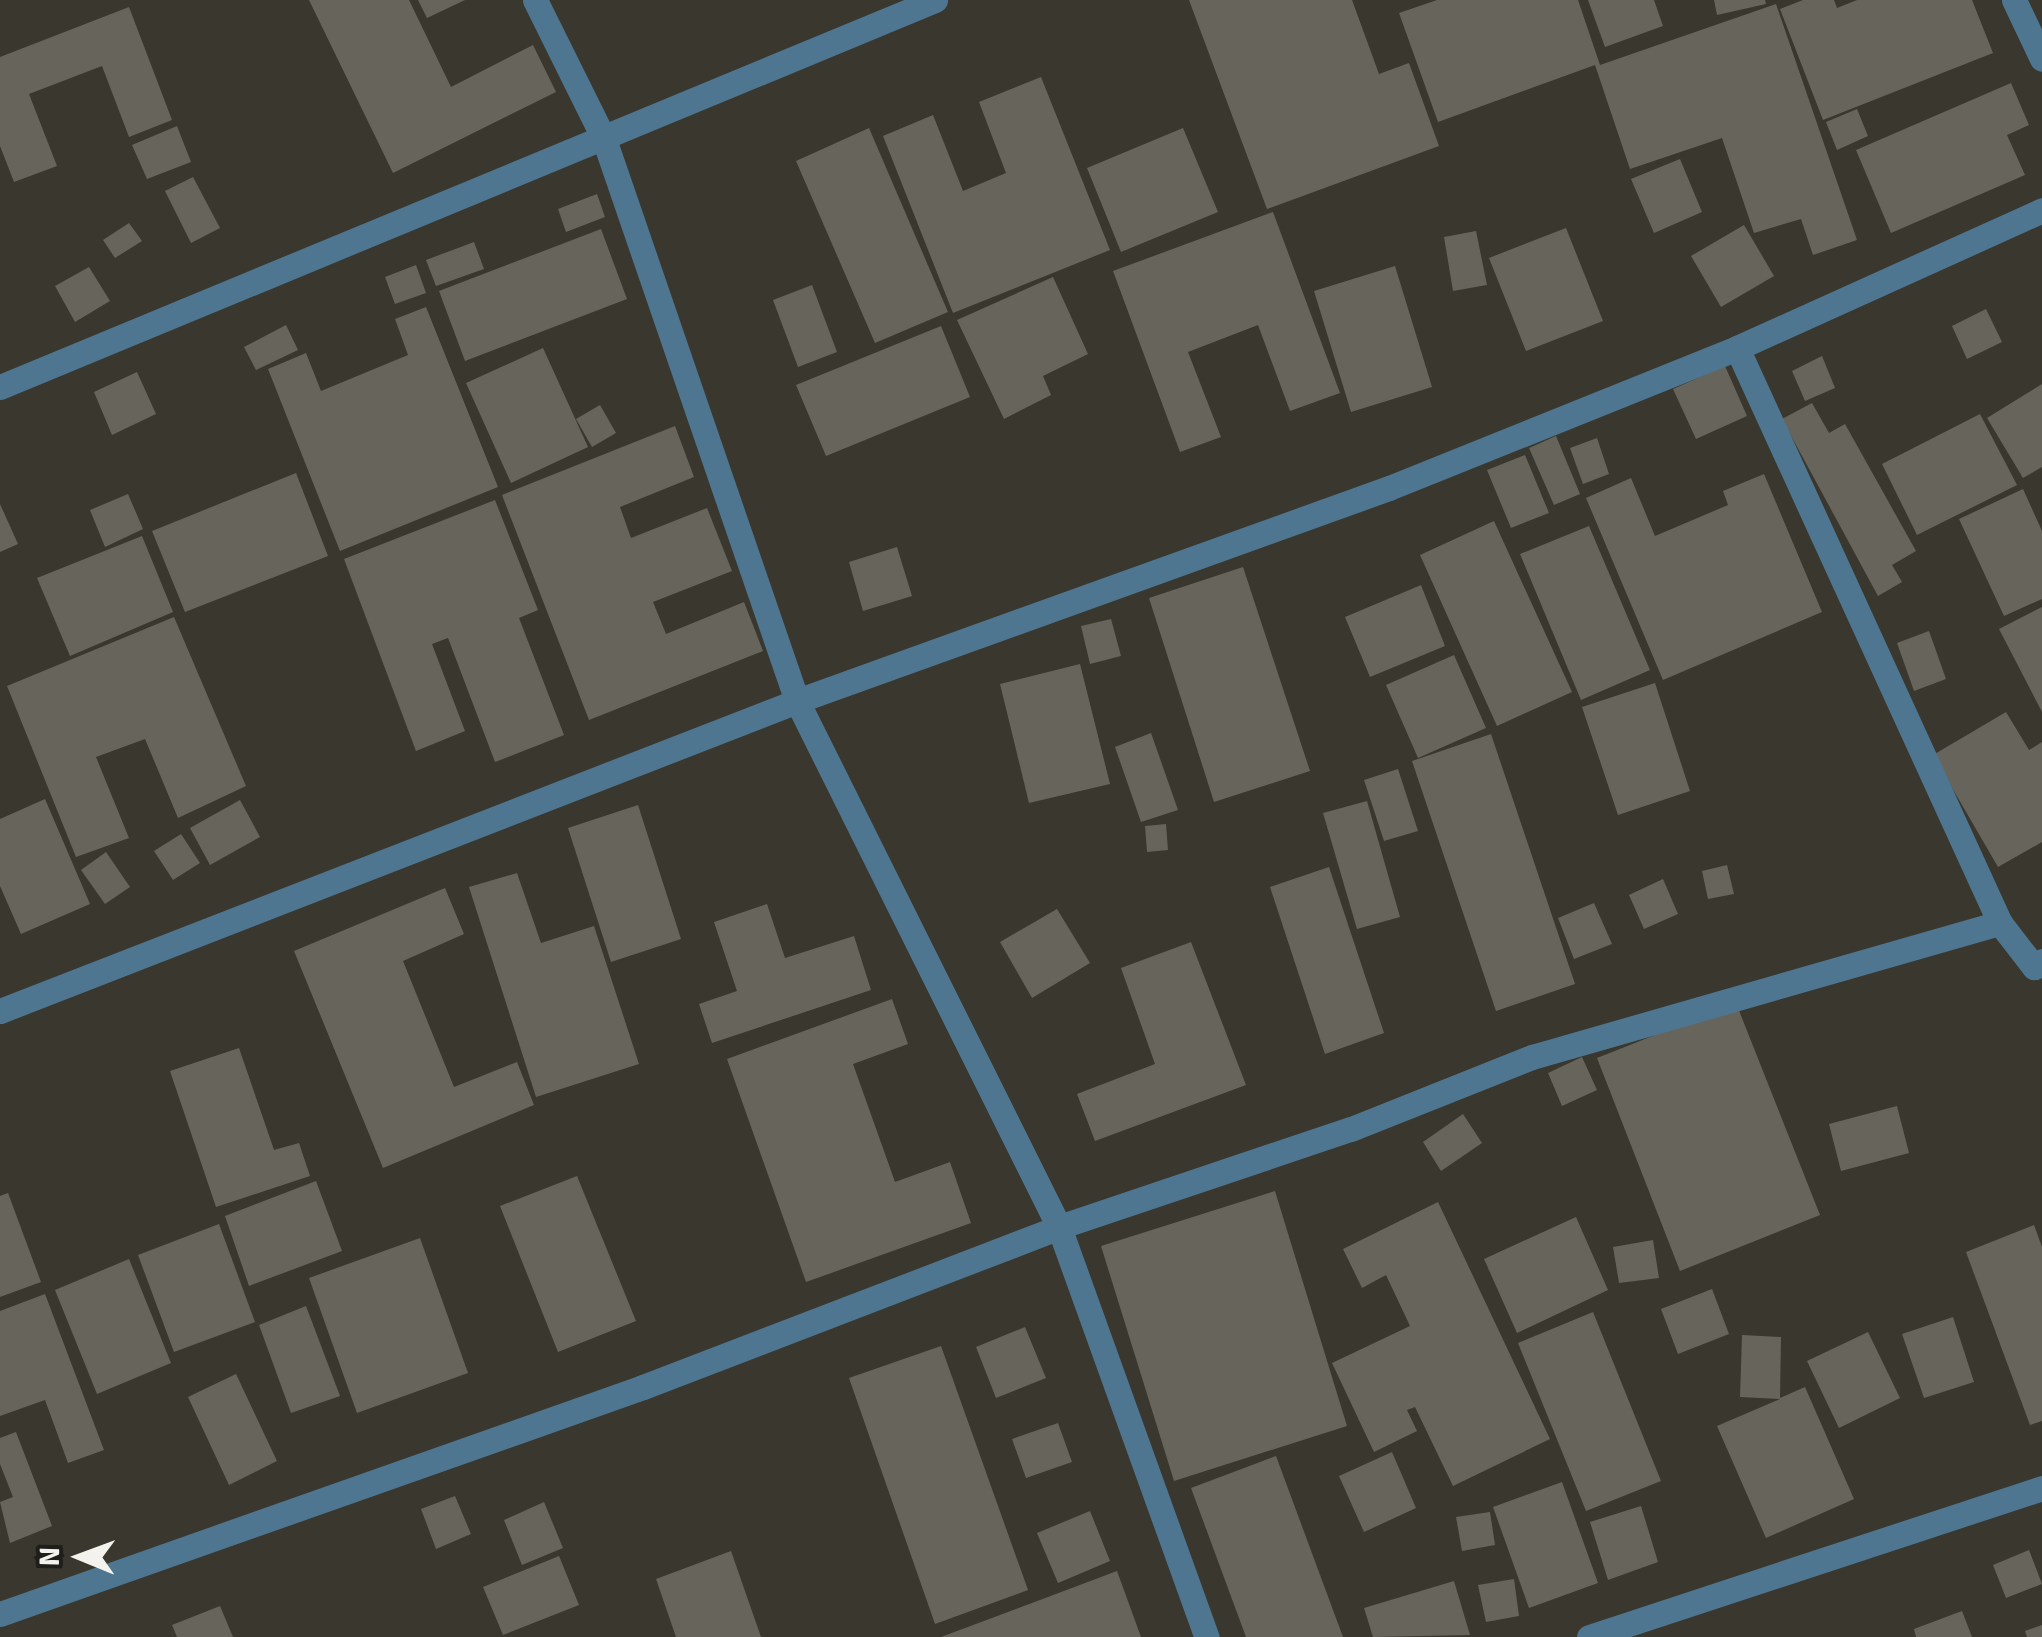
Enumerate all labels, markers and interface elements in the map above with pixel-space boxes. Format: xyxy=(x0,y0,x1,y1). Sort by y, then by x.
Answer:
north arrow xyxy=(30,1507,130,1607)
text: N xyxy=(33,1546,67,1567)

